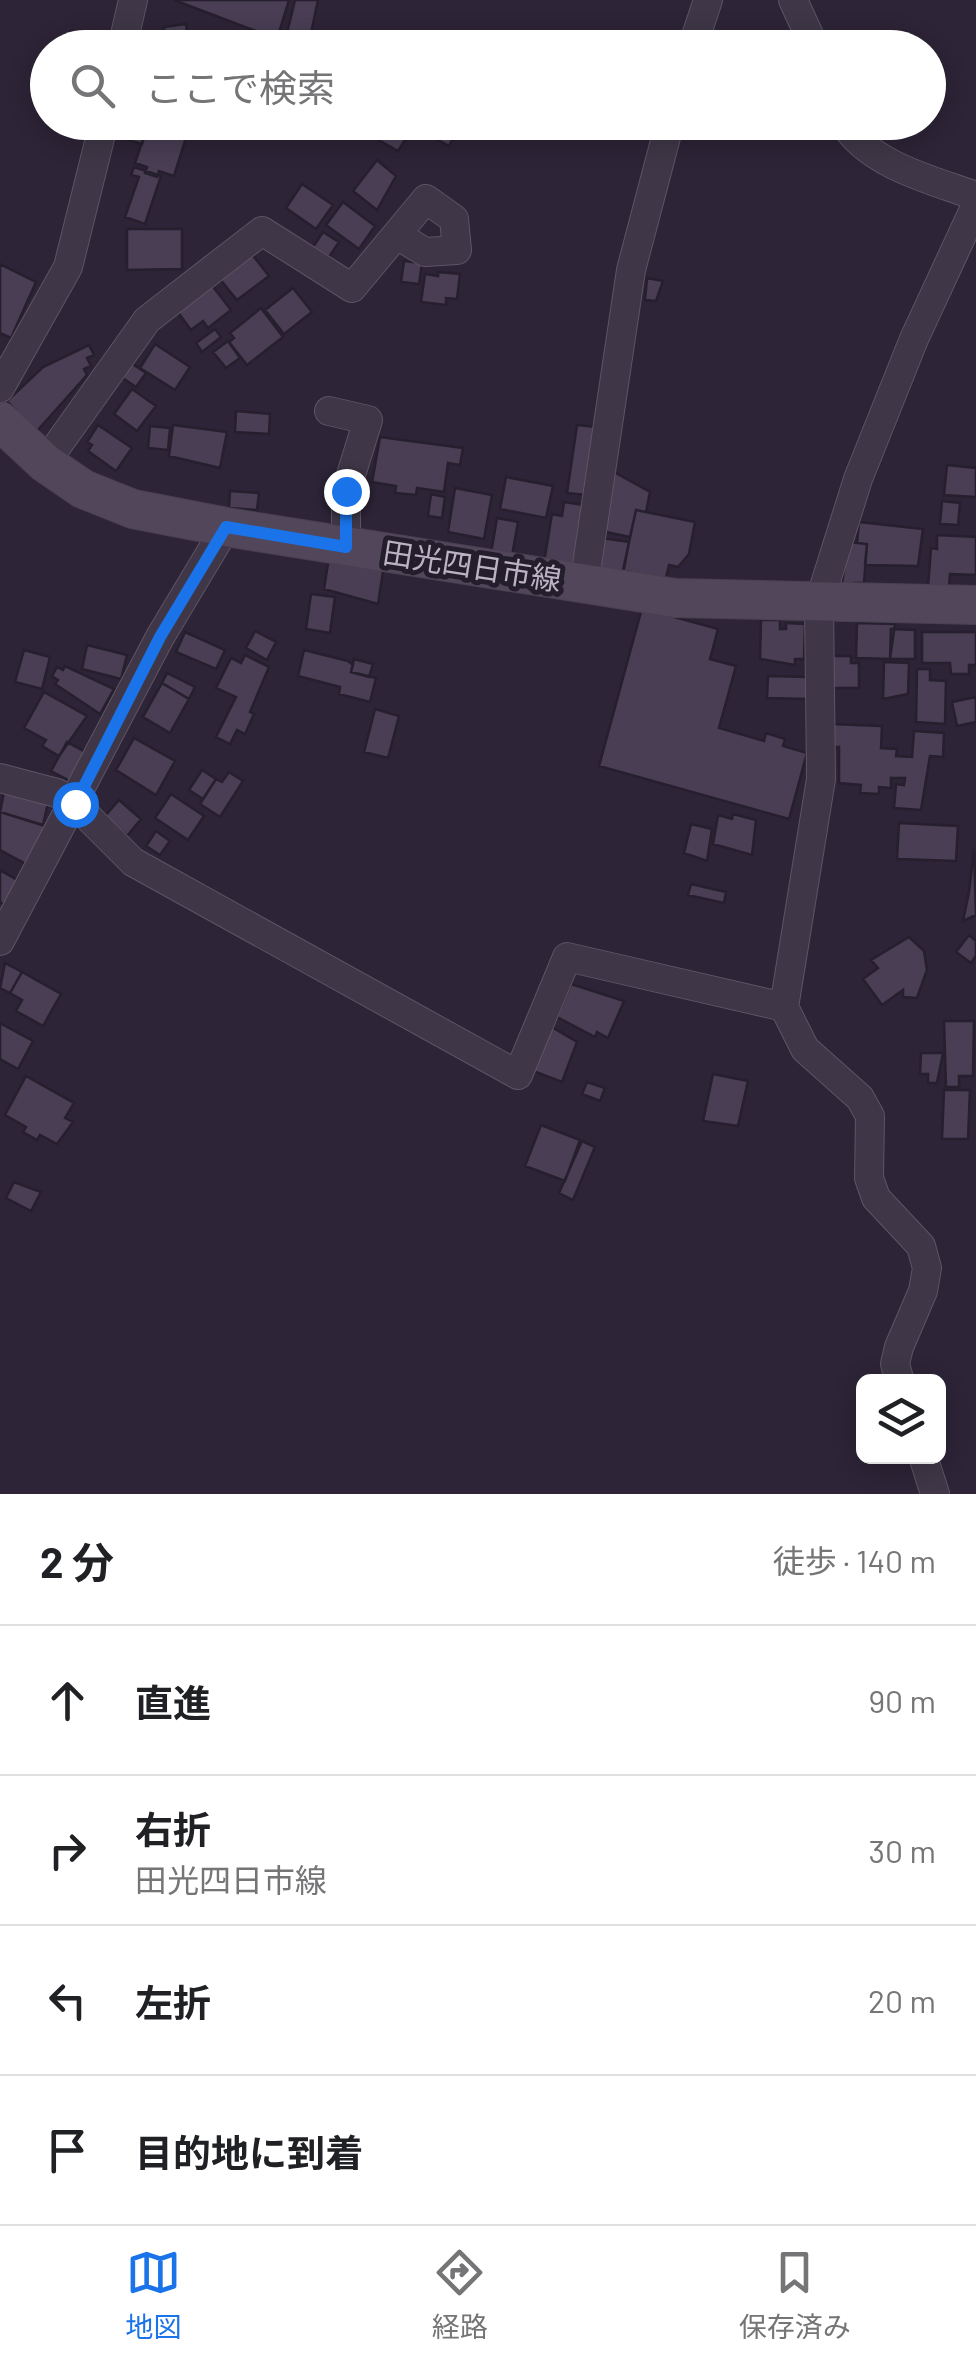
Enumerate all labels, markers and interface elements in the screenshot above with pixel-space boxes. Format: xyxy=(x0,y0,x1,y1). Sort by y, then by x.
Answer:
search box xyxy=(30,30,946,140)
icon: search xyxy=(65,58,120,113)
text: ここで検索 xyxy=(145,64,335,110)
route end xyxy=(324,469,370,515)
street label: 田光四日市線 xyxy=(381,533,564,597)
route start xyxy=(53,782,99,828)
map controls xyxy=(856,1374,946,1464)
button: layers xyxy=(856,1374,946,1464)
text: 2 分 xyxy=(40,1536,114,1586)
text: 徒歩 · 140 m xyxy=(773,1541,936,1579)
icon: ahead xyxy=(40,1673,95,1728)
text: 直進 xyxy=(135,1679,211,1725)
text: 90 m xyxy=(868,1681,936,1719)
text: 右折 xyxy=(135,1806,211,1852)
icon: right xyxy=(40,1823,95,1878)
text: 30 m xyxy=(869,1831,936,1869)
text: 田光四日市線 xyxy=(135,1860,327,1898)
icon: left xyxy=(40,1973,95,2028)
text: 左折 xyxy=(135,1979,211,2025)
text: 20 m xyxy=(868,1981,936,2019)
icon: arrive xyxy=(40,2123,95,2178)
text: 目的地に到着 xyxy=(135,2129,363,2175)
tab: 地図 xyxy=(125,2245,181,2345)
tab: 経路 xyxy=(432,2245,488,2345)
tab: 保存済み xyxy=(739,2245,851,2345)

